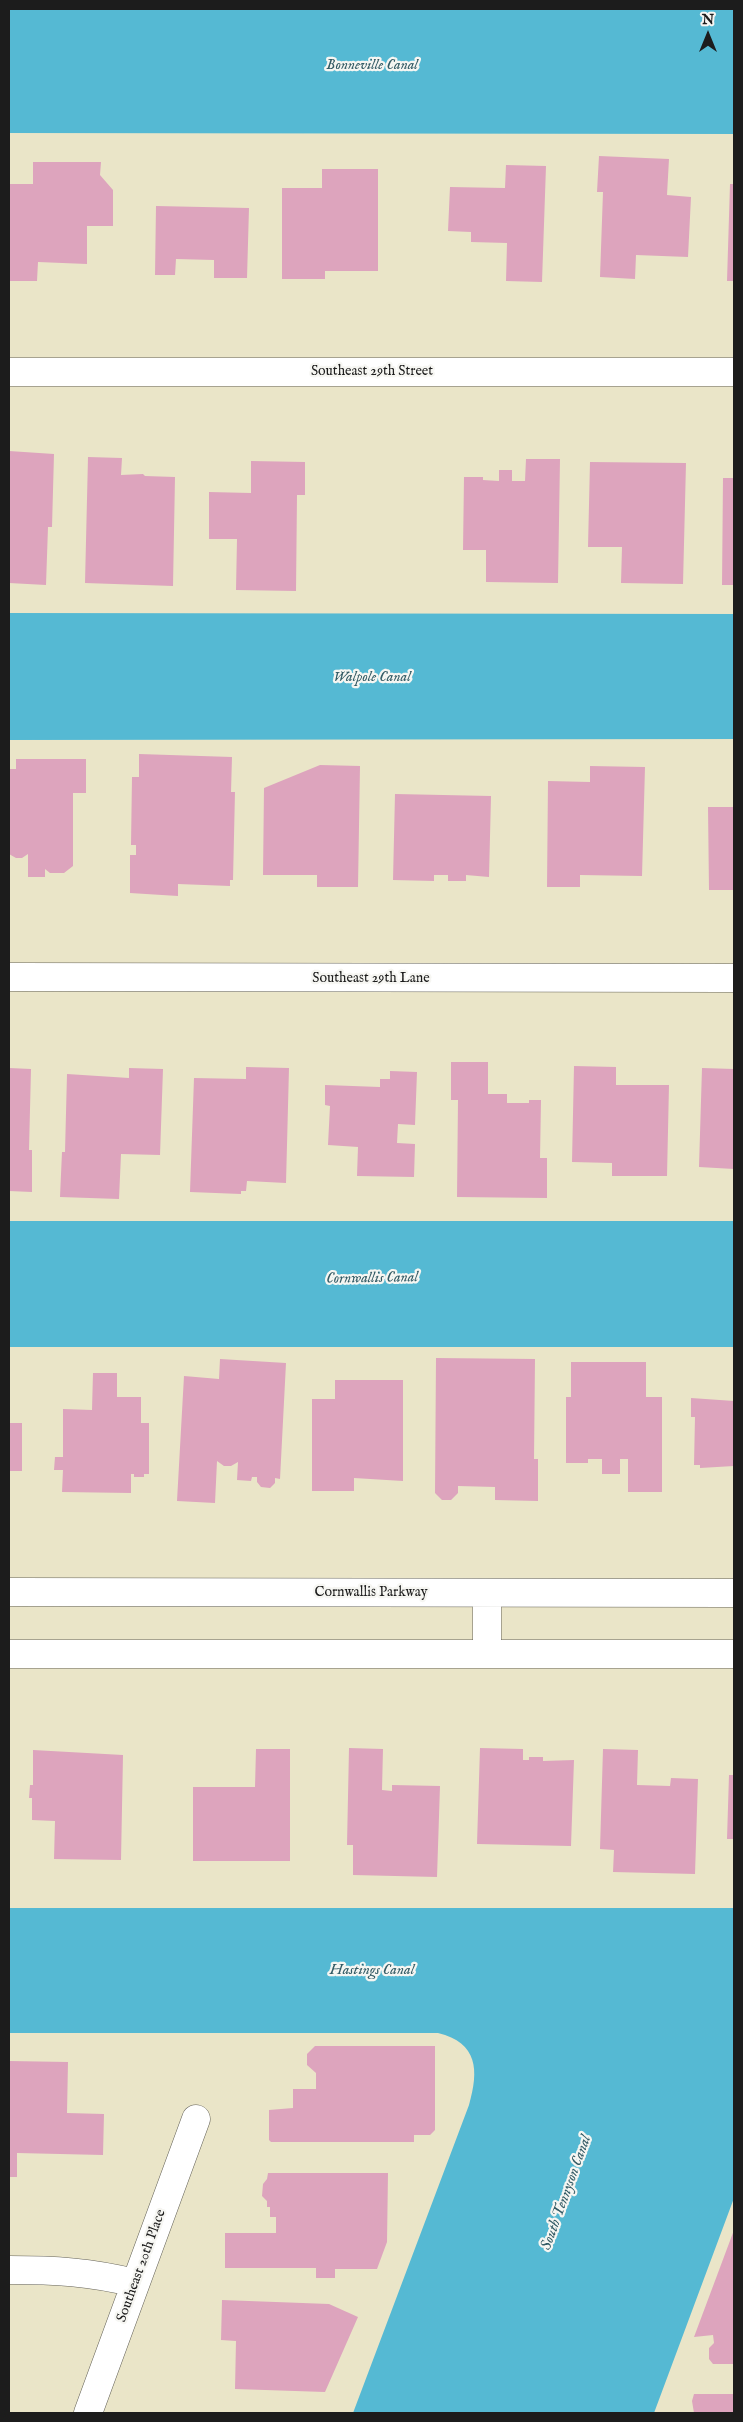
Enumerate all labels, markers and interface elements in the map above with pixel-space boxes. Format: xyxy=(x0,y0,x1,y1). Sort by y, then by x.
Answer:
north arrow xyxy=(683,10,733,60)
text: N xyxy=(702,11,714,29)
water label: Bonneville Canal xyxy=(326,57,418,75)
street label: Southeast 29th Street xyxy=(311,364,433,380)
water label: Walpole Canal xyxy=(333,669,411,687)
street label: Southeast 29th Lane xyxy=(312,971,430,987)
water label: Cornwallis Canal xyxy=(326,1269,418,1289)
street label: Cornwallis Parkway xyxy=(314,1585,428,1601)
water label: Hastings Canal xyxy=(330,1962,414,1980)
water label: South Tennyson Canal xyxy=(538,2133,596,2253)
street label: Southeast 20th Place xyxy=(114,2207,170,2325)

